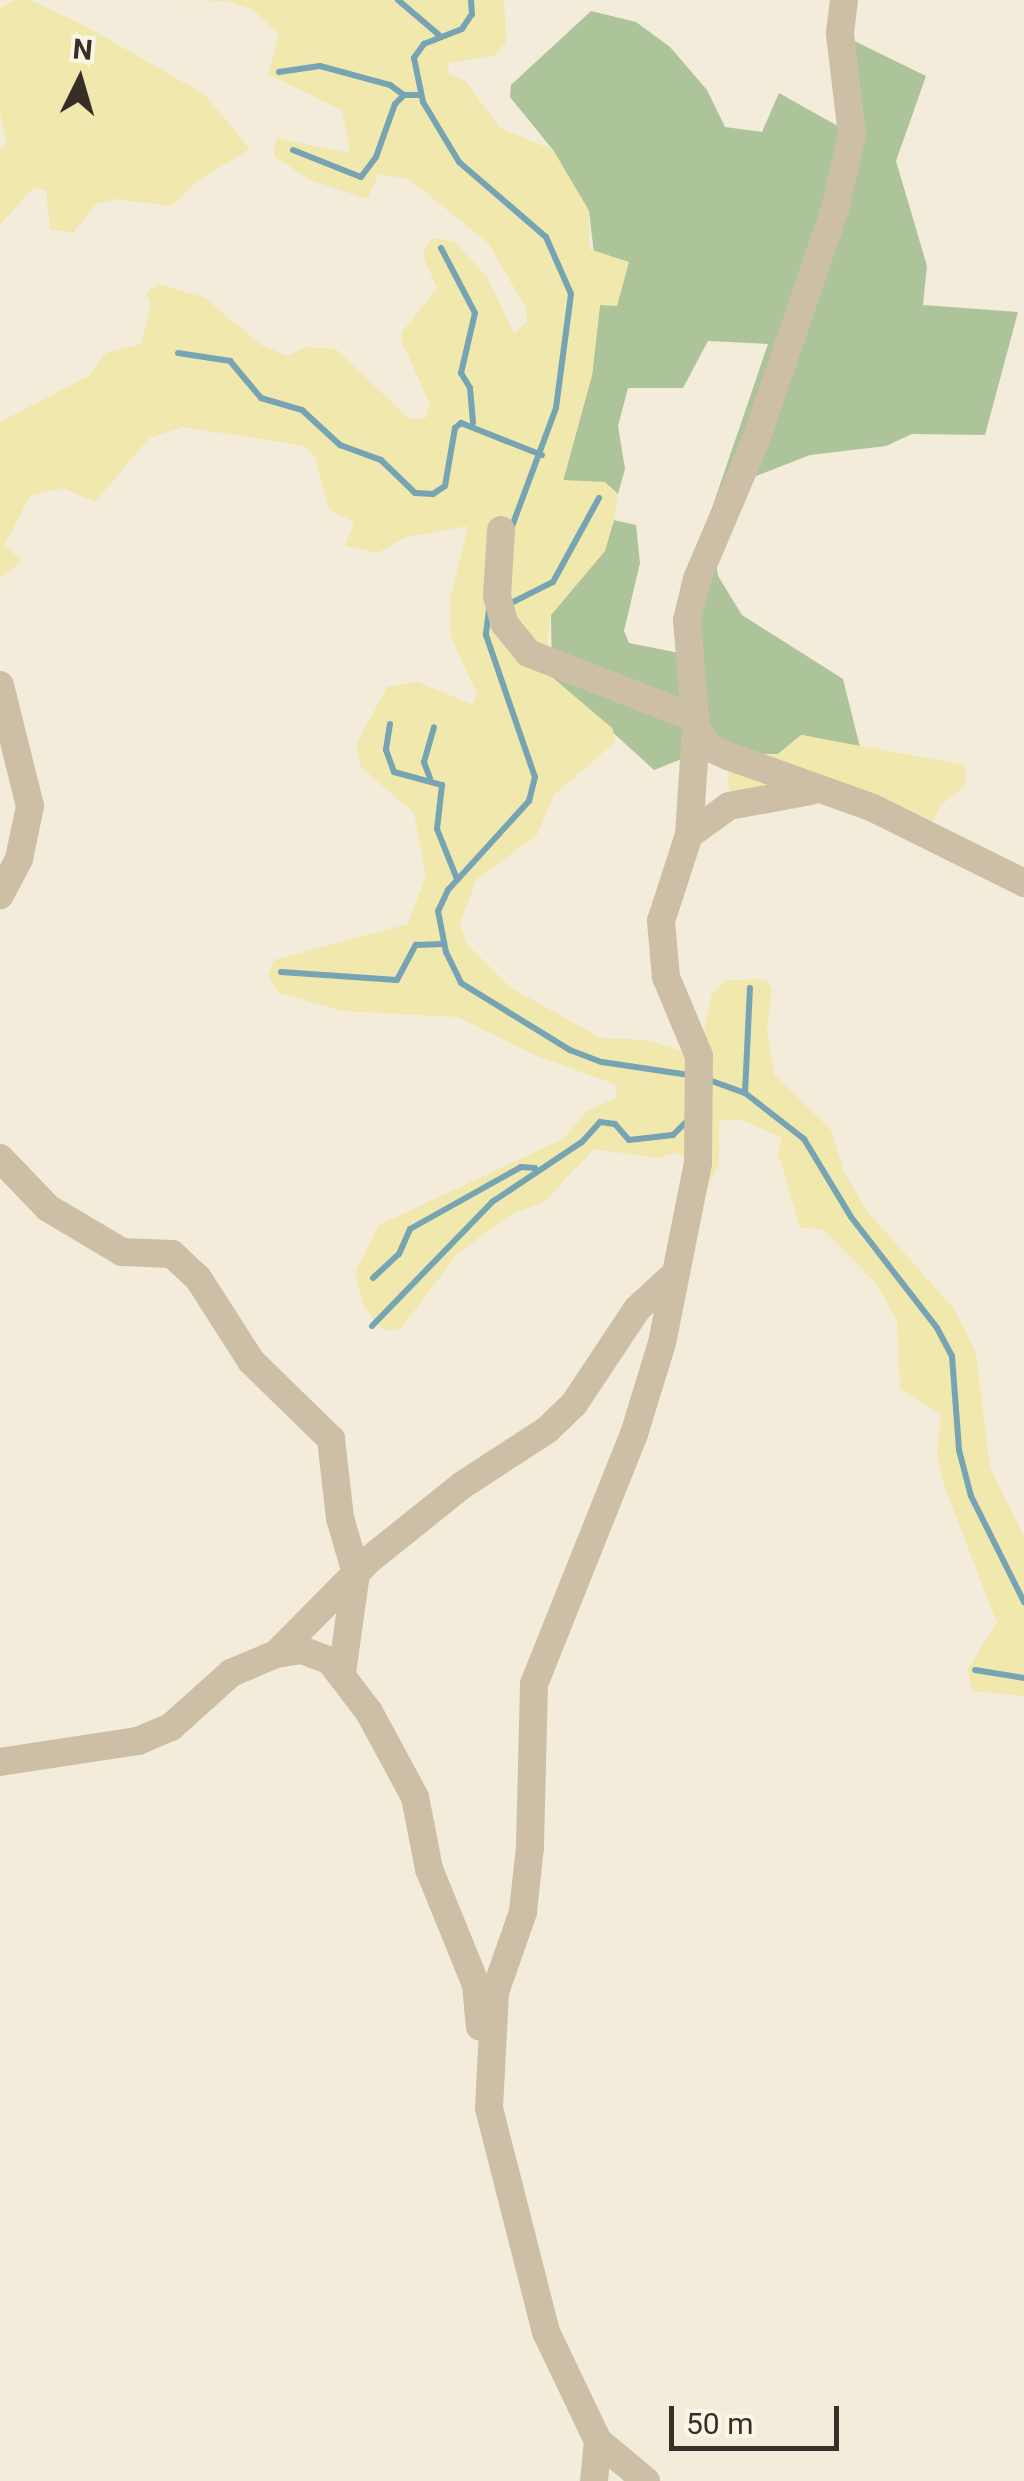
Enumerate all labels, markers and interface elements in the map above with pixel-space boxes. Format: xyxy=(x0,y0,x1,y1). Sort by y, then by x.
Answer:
north arrow xyxy=(30,30,130,130)
text: N xyxy=(71,32,94,67)
scale bar xyxy=(674,2386,844,2448)
text: 50 m xyxy=(686,2406,753,2441)

